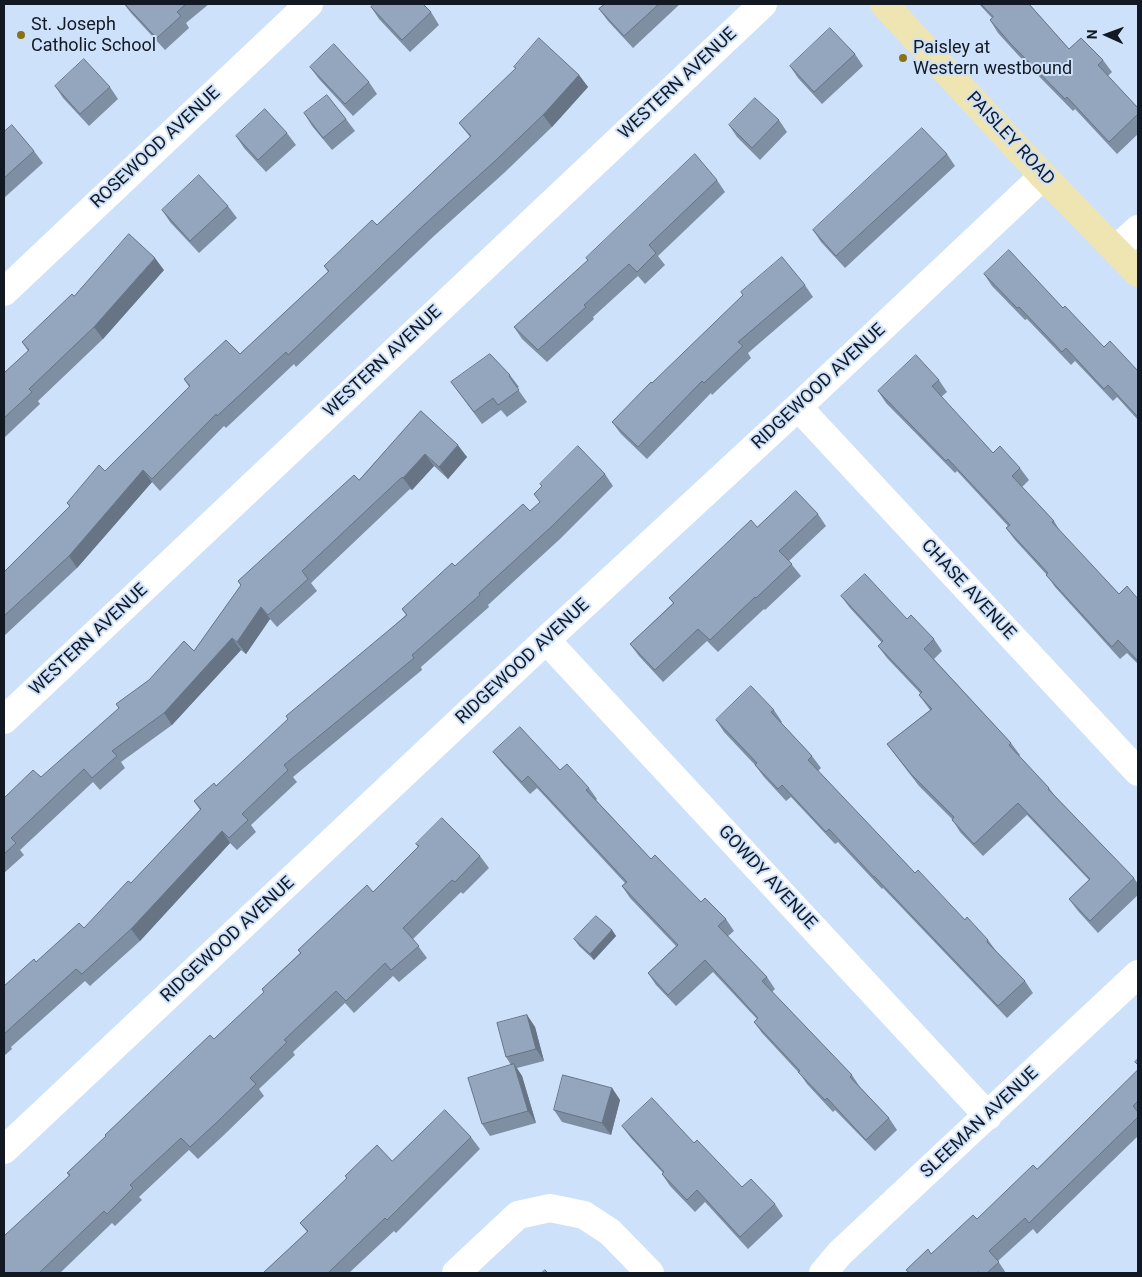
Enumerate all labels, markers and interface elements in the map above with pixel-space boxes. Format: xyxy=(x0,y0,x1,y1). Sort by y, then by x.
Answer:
north arrow xyxy=(1082,10,1132,60)
place label: St. Joseph Catholic School xyxy=(31,14,156,56)
street label: WESTERN AVENUE xyxy=(614,24,742,144)
marker: St. Joseph Catholic School xyxy=(15,29,27,41)
text: N xyxy=(1084,29,1100,40)
place label: Paisley at Western westbound xyxy=(913,37,1072,80)
marker: Paisley at Western westbound xyxy=(897,52,909,64)
street label: ROSEWOOD AVENUE xyxy=(87,83,225,213)
street label: PAISLEY ROAD xyxy=(961,88,1059,190)
street label: WESTERN AVENUE xyxy=(319,302,447,422)
street label: RIDGEWOOD AVENUE xyxy=(748,320,890,454)
street label: CHASE AVENUE xyxy=(916,535,1020,645)
street label: WESTERN AVENUE xyxy=(25,580,153,700)
street label: RIDGEWOOD AVENUE xyxy=(452,595,594,729)
street label: GOWDY AVENUE xyxy=(713,821,821,935)
street label: RIDGEWOOD AVENUE xyxy=(157,873,299,1007)
street label: SLEEMAN AVENUE xyxy=(917,1063,1043,1183)

